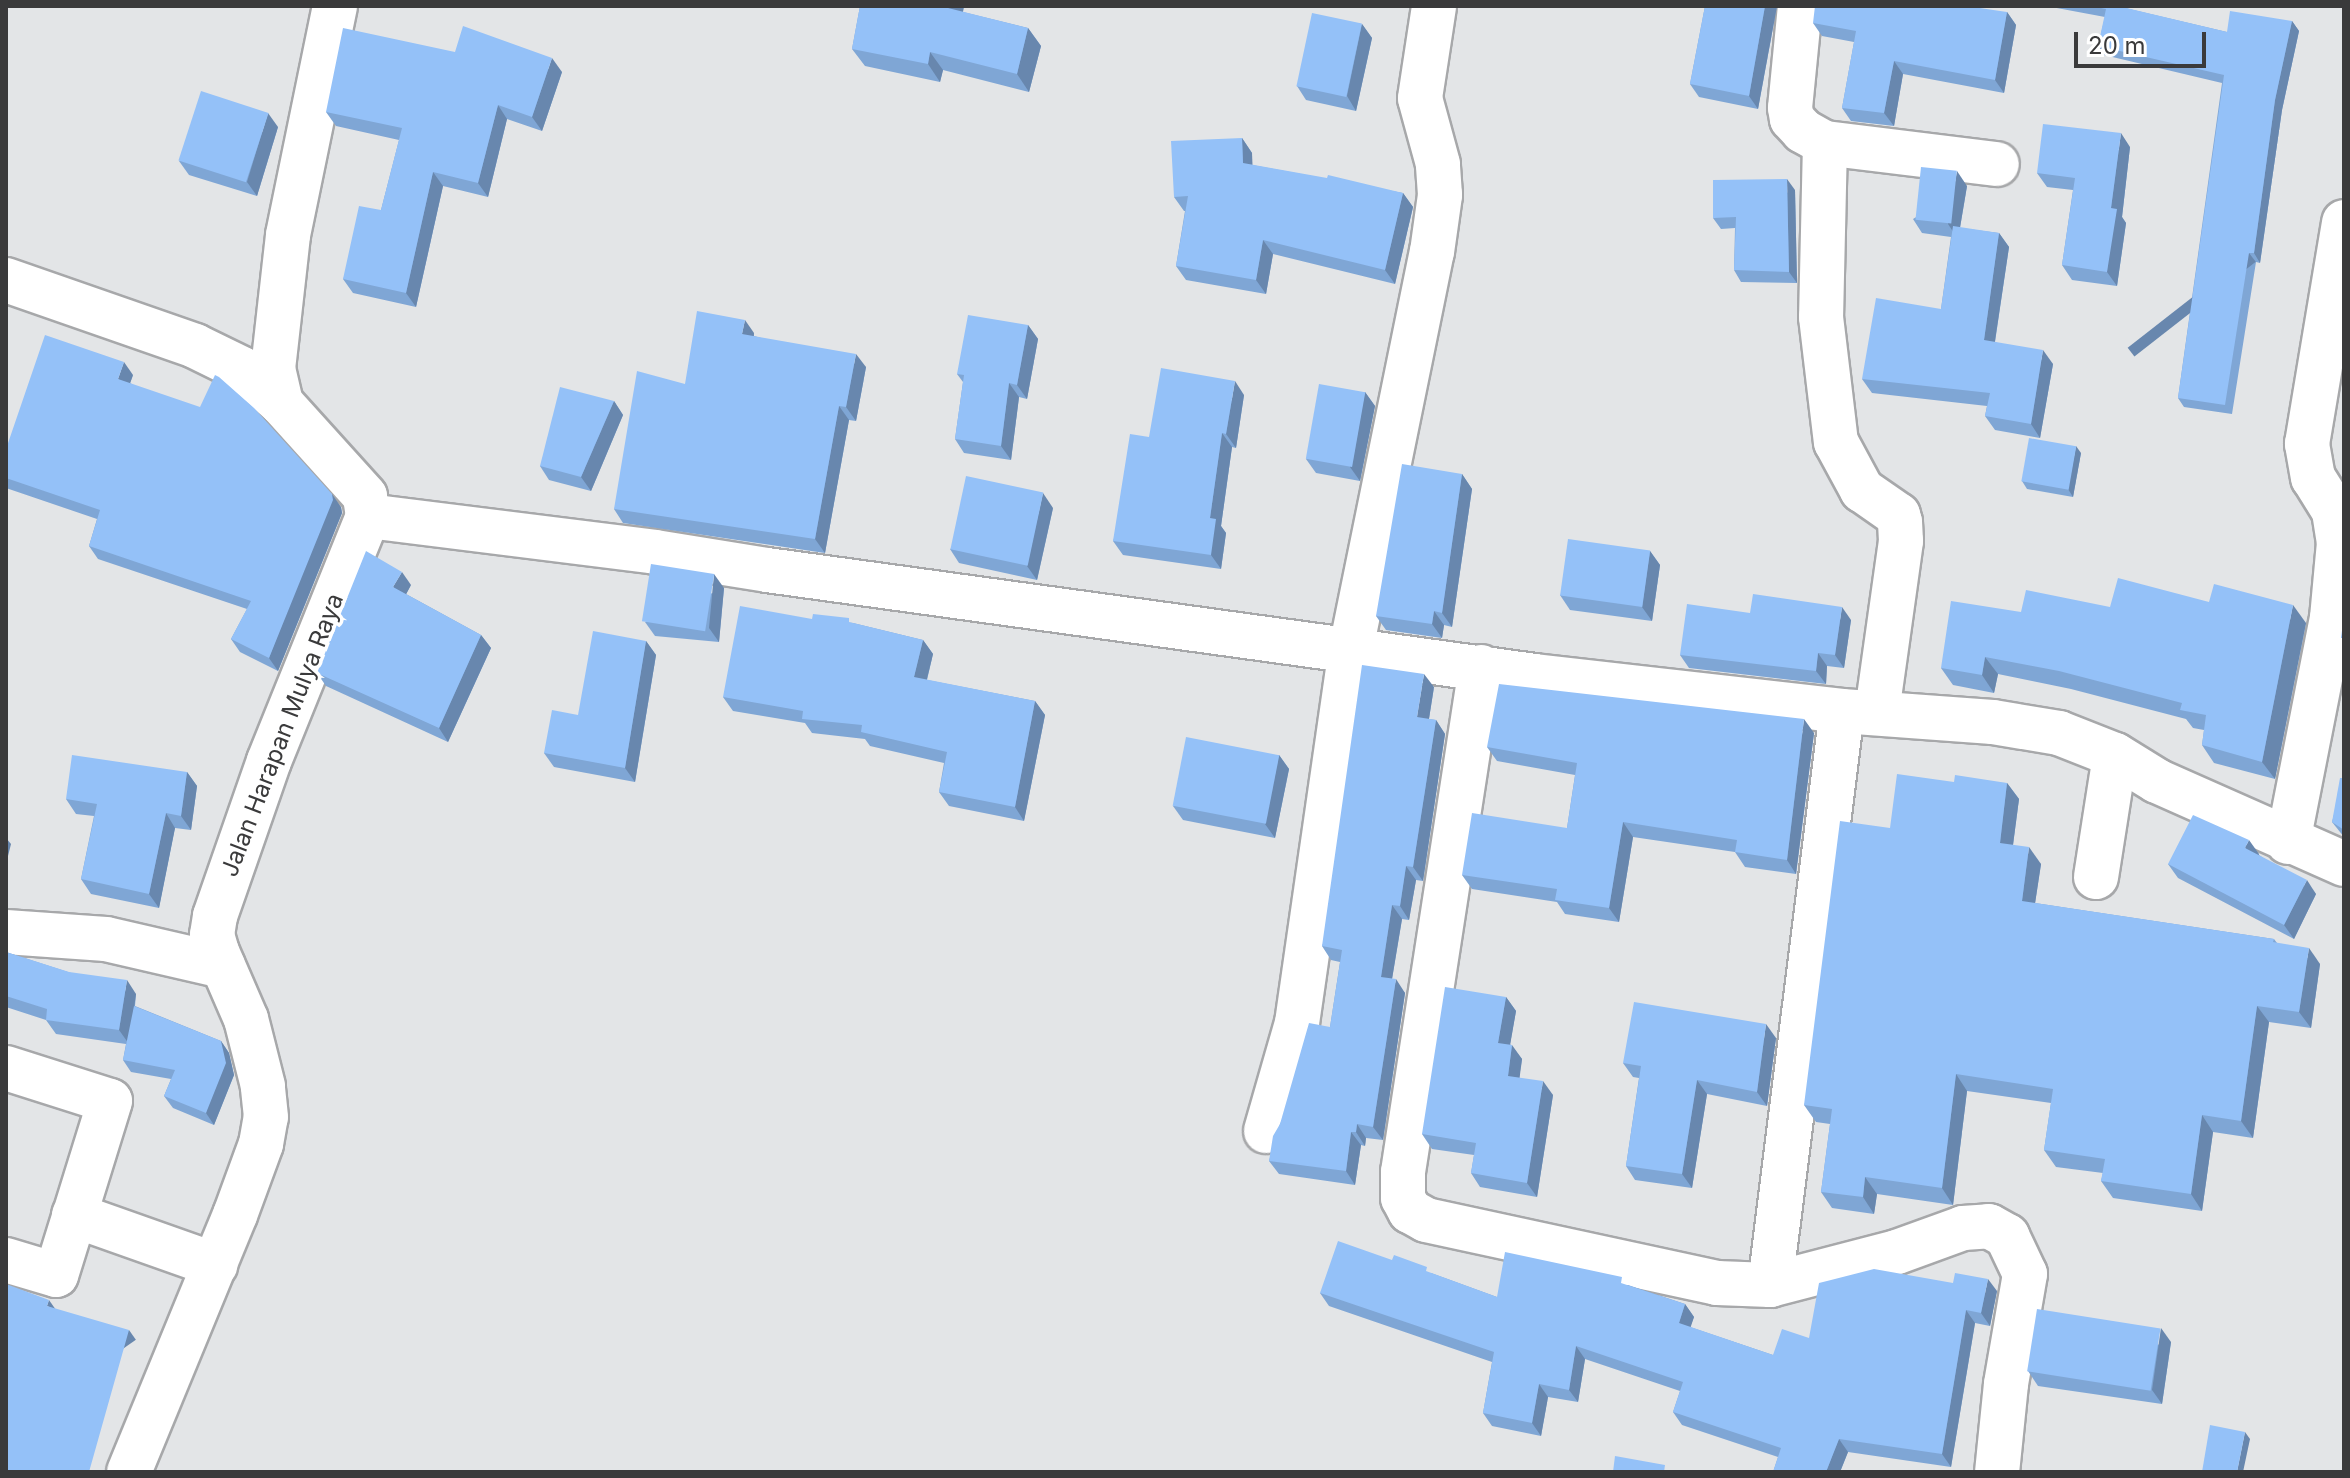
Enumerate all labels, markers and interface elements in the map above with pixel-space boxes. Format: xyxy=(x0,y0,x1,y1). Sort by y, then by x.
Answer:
scale bar xyxy=(2078,16,2210,66)
text: 20 m xyxy=(2088,31,2146,60)
street label: Jalan Harapan Mulya Raya xyxy=(215,589,349,881)

